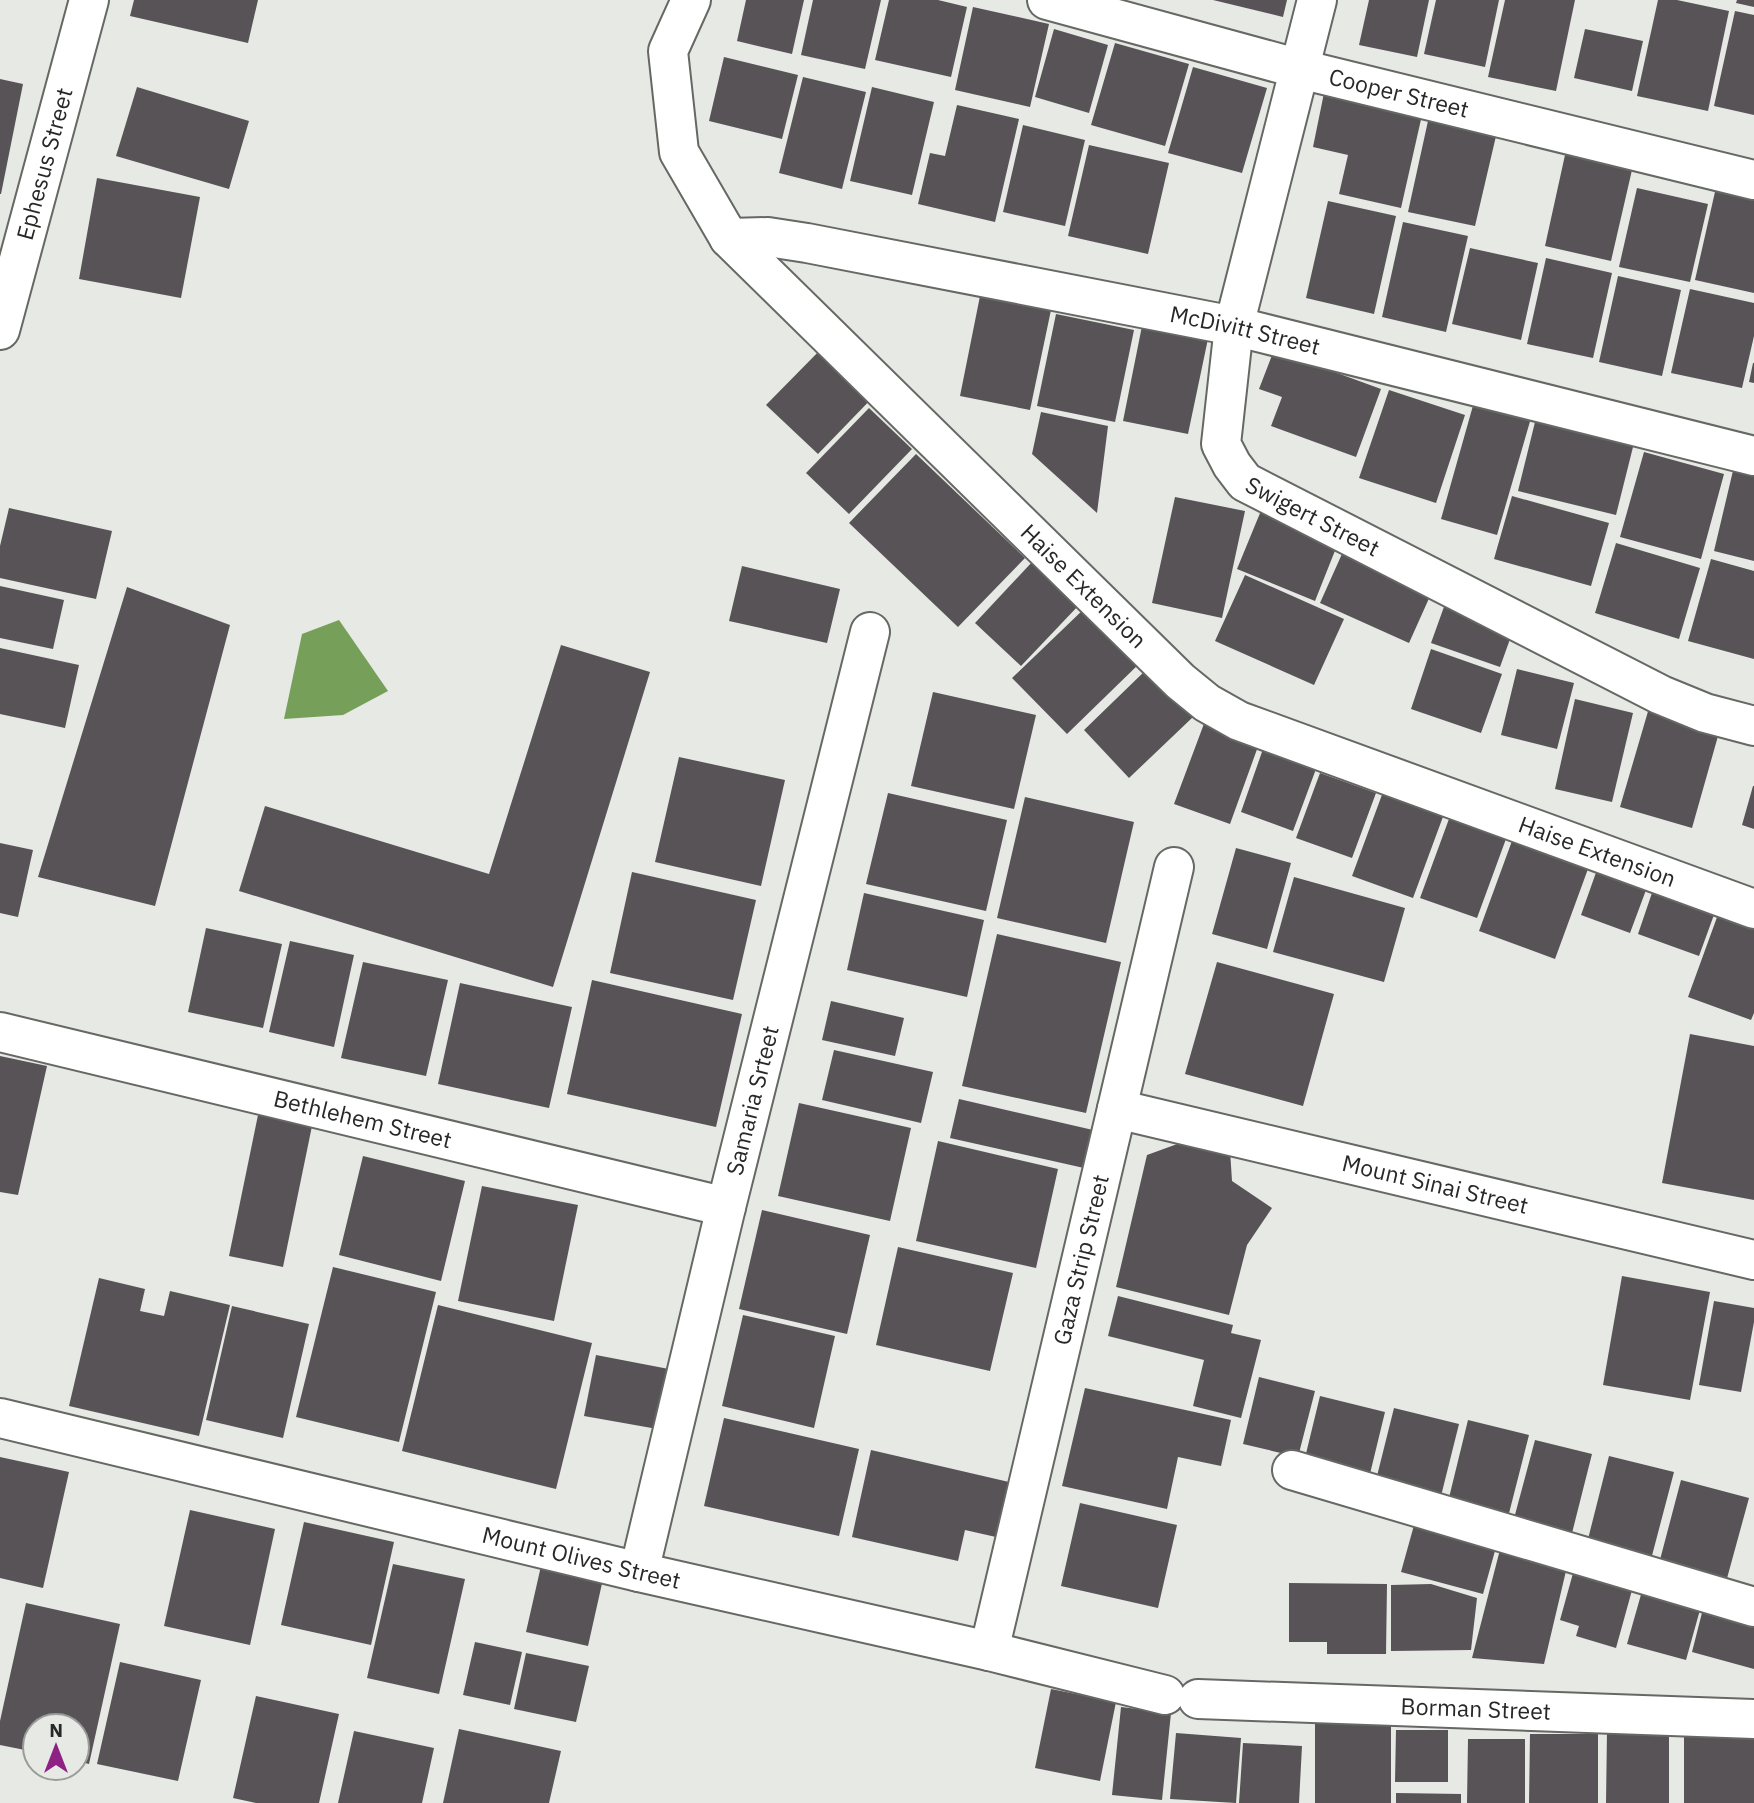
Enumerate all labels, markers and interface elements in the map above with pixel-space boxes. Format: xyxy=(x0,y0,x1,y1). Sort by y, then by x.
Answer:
street label: Cooper Street xyxy=(1326,61,1472,124)
street label: Ephesus Street xyxy=(9,84,79,243)
street label: McDivitt Street xyxy=(1168,298,1323,361)
street label: Swigert Street xyxy=(1241,469,1385,562)
street label: Haise Extension xyxy=(1015,517,1154,654)
street label: Haise Extension xyxy=(1515,808,1680,893)
street label: Samaria Srteet xyxy=(719,1022,785,1178)
street label: Bethlehem Street xyxy=(271,1083,455,1154)
street label: Mount Sinai Street xyxy=(1339,1147,1531,1220)
street label: Gaza Strip Street xyxy=(1046,1171,1115,1348)
street label: Mount Olives Street xyxy=(479,1519,684,1595)
street label: Borman Street xyxy=(1400,1690,1552,1726)
north arrow xyxy=(21,1712,91,1782)
text: N xyxy=(49,1718,63,1742)

